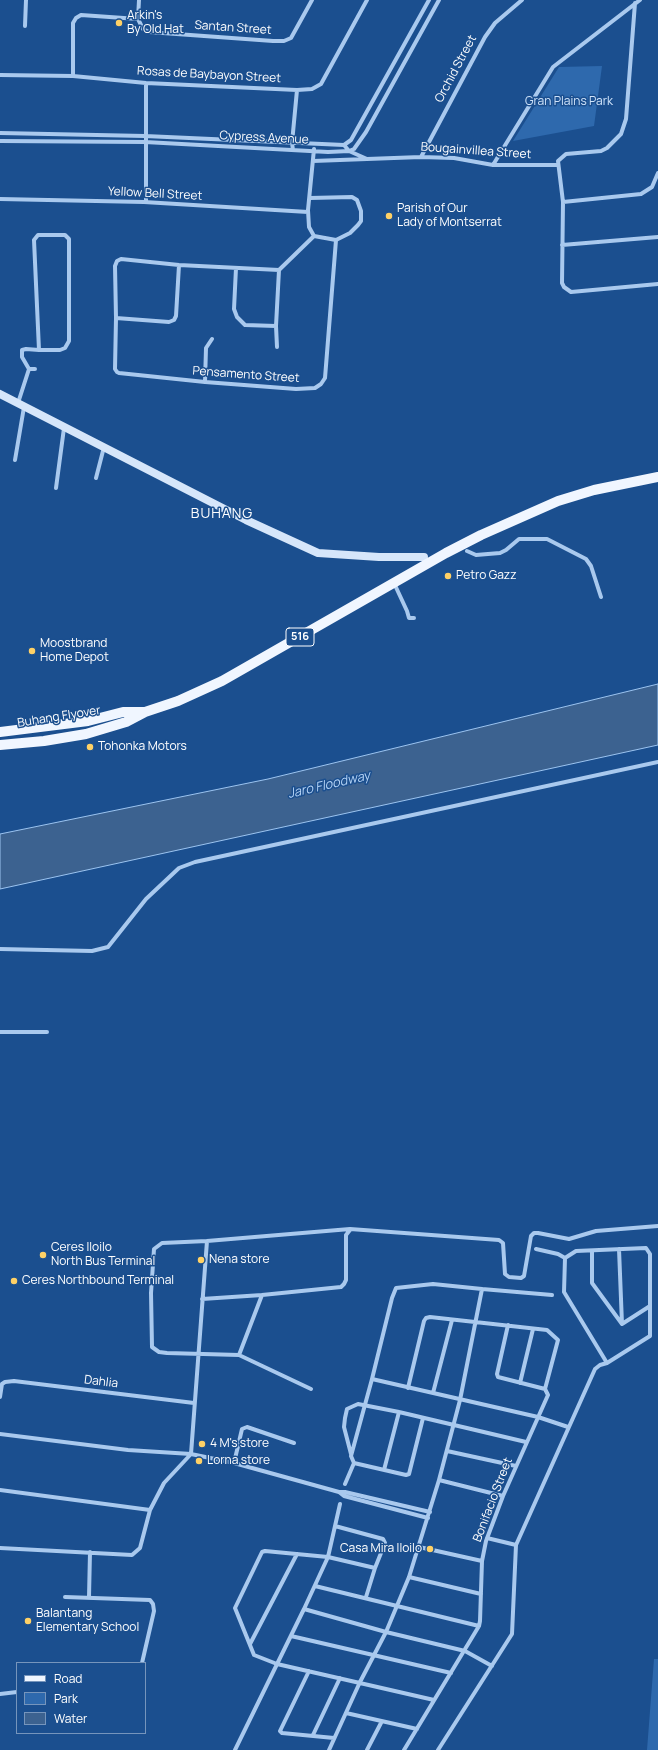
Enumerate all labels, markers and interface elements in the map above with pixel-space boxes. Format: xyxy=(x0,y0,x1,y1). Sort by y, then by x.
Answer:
place label: Arkin's By Old Hat xyxy=(127,9,184,37)
marker: Arkin's By Old Hat xyxy=(114,18,124,28)
street label: Santan Street xyxy=(194,18,272,38)
street label: Orchid Street xyxy=(432,33,480,105)
street label: Rosas de Baybayon Street xyxy=(137,64,281,86)
park label: Gran Plains Park xyxy=(525,95,613,109)
street label: Cypress Avenue xyxy=(219,128,309,148)
street label: Bougainvillea Street xyxy=(420,140,532,162)
street label: Yellow Bell Street xyxy=(107,184,203,204)
place label: Parish of Our Lady of Montserrat xyxy=(397,202,502,230)
marker: Parish of Our Lady of Montserrat xyxy=(384,211,394,221)
street label: Pensamento Street xyxy=(192,364,300,386)
district label: BUHANG xyxy=(191,506,253,522)
place label: Petro Gazz xyxy=(456,569,517,583)
marker: Petro Gazz xyxy=(443,571,453,581)
road number: 516 xyxy=(286,628,314,646)
place label: Moostbrand Home Depot xyxy=(40,637,109,665)
marker: Moostbrand Home Depot xyxy=(27,646,37,656)
street label: Buhang Flyover xyxy=(16,703,102,731)
place label: Tohonka Motors xyxy=(98,740,187,754)
marker: Tohonka Motors xyxy=(85,742,95,752)
water label: Jaro Floodway xyxy=(286,768,372,802)
place label: Ceres Iloilo North Bus Terminal xyxy=(51,1241,155,1269)
marker: Ceres Iloilo North Bus Terminal xyxy=(38,1250,48,1260)
place label: Nena store xyxy=(209,1253,269,1267)
marker: Nena store xyxy=(196,1255,206,1265)
place label: Ceres Northbound Terminal xyxy=(22,1274,174,1288)
marker: Ceres Northbound Terminal xyxy=(9,1276,19,1286)
street label: Dahlia xyxy=(83,1373,119,1391)
place label: 4 M's store xyxy=(210,1437,269,1451)
marker: 4 M's store xyxy=(197,1439,207,1449)
place label: Lorna store xyxy=(207,1454,270,1468)
marker: Lorna store xyxy=(194,1456,204,1466)
street label: Bonifacio Street xyxy=(470,1456,516,1544)
place label: Casa Mira Iloilo xyxy=(340,1542,422,1556)
marker: Casa Mira Iloilo xyxy=(425,1544,435,1554)
place label: Balantang Elementary School xyxy=(36,1607,139,1635)
marker: Balantang Elementary School xyxy=(23,1616,33,1626)
legend xyxy=(16,1662,146,1734)
text: Road xyxy=(54,1670,82,1687)
text: Park xyxy=(54,1690,78,1707)
text: Water xyxy=(54,1710,87,1727)

